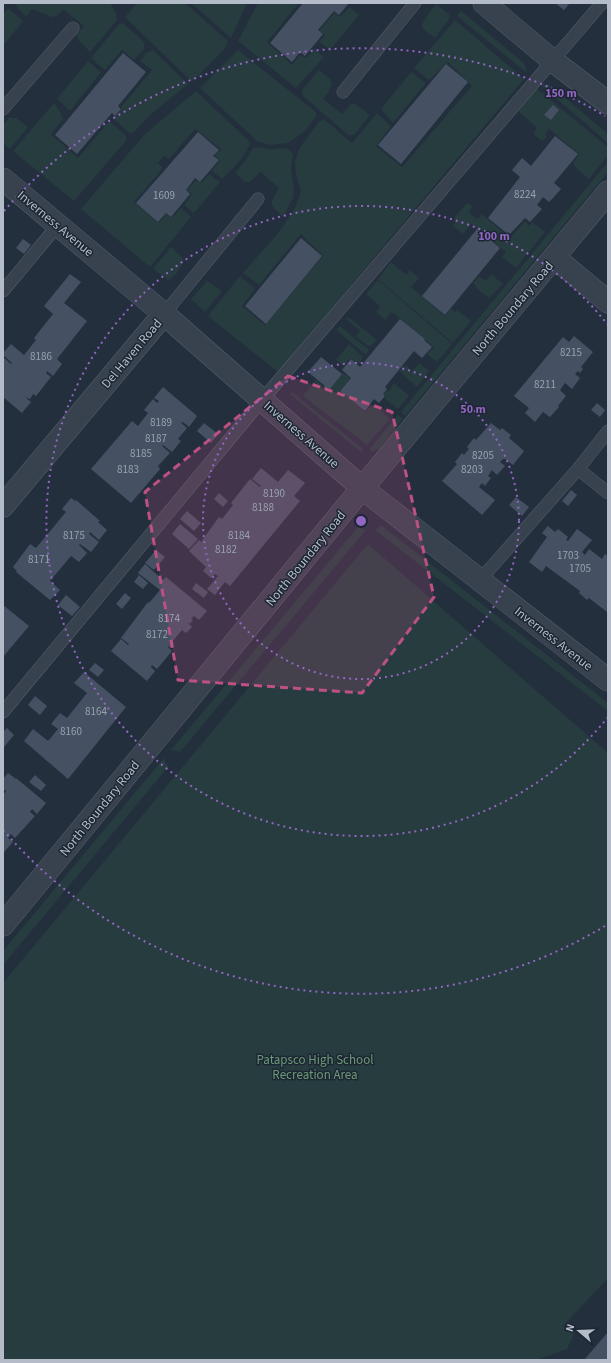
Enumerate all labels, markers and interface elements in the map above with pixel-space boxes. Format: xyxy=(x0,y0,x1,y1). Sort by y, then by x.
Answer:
text: 150 m xyxy=(545,85,577,102)
street label: Inverness Avenue xyxy=(13,186,97,261)
house number: 8224 xyxy=(514,187,536,202)
house number: 1609 xyxy=(153,188,175,203)
text: 100 m xyxy=(478,228,510,245)
street label: North Boundary Road xyxy=(468,258,558,360)
street label: Del Haven Road xyxy=(97,315,166,392)
house number: 8215 xyxy=(560,345,582,360)
house number: 8186 xyxy=(30,349,52,364)
house number: 8211 xyxy=(534,377,556,392)
street label: Inverness Avenue xyxy=(260,397,343,473)
text: 50 m xyxy=(460,401,486,418)
house number: 8189 xyxy=(150,415,172,430)
house number: 8187 xyxy=(145,431,167,446)
house number: 8185 xyxy=(130,446,152,461)
house number: 8205 xyxy=(472,448,494,463)
house number: 8183 xyxy=(117,462,139,477)
house number: 8203 xyxy=(461,462,483,477)
house number: 8190 xyxy=(263,486,285,501)
house number: 8188 xyxy=(252,500,274,515)
street label: North Boundary Road xyxy=(262,507,350,610)
centre of rings xyxy=(354,514,368,528)
house number: 8175 xyxy=(63,528,85,543)
house number: 8184 xyxy=(228,528,250,543)
house number: 8182 xyxy=(215,542,237,557)
house number: 1703 xyxy=(557,548,579,563)
house number: 8171 xyxy=(28,552,50,567)
house number: 1705 xyxy=(569,561,591,576)
street label: Inverness Avenue xyxy=(511,603,596,675)
house number: 8174 xyxy=(158,611,180,626)
house number: 8172 xyxy=(146,627,168,642)
house number: 8164 xyxy=(85,704,107,719)
house number: 8160 xyxy=(60,724,82,739)
street label: North Boundary Road xyxy=(56,757,144,860)
park label: Patapsco High School Recreation Area xyxy=(256,1051,374,1084)
north arrow xyxy=(559,1311,599,1351)
text: N xyxy=(562,1322,578,1334)

